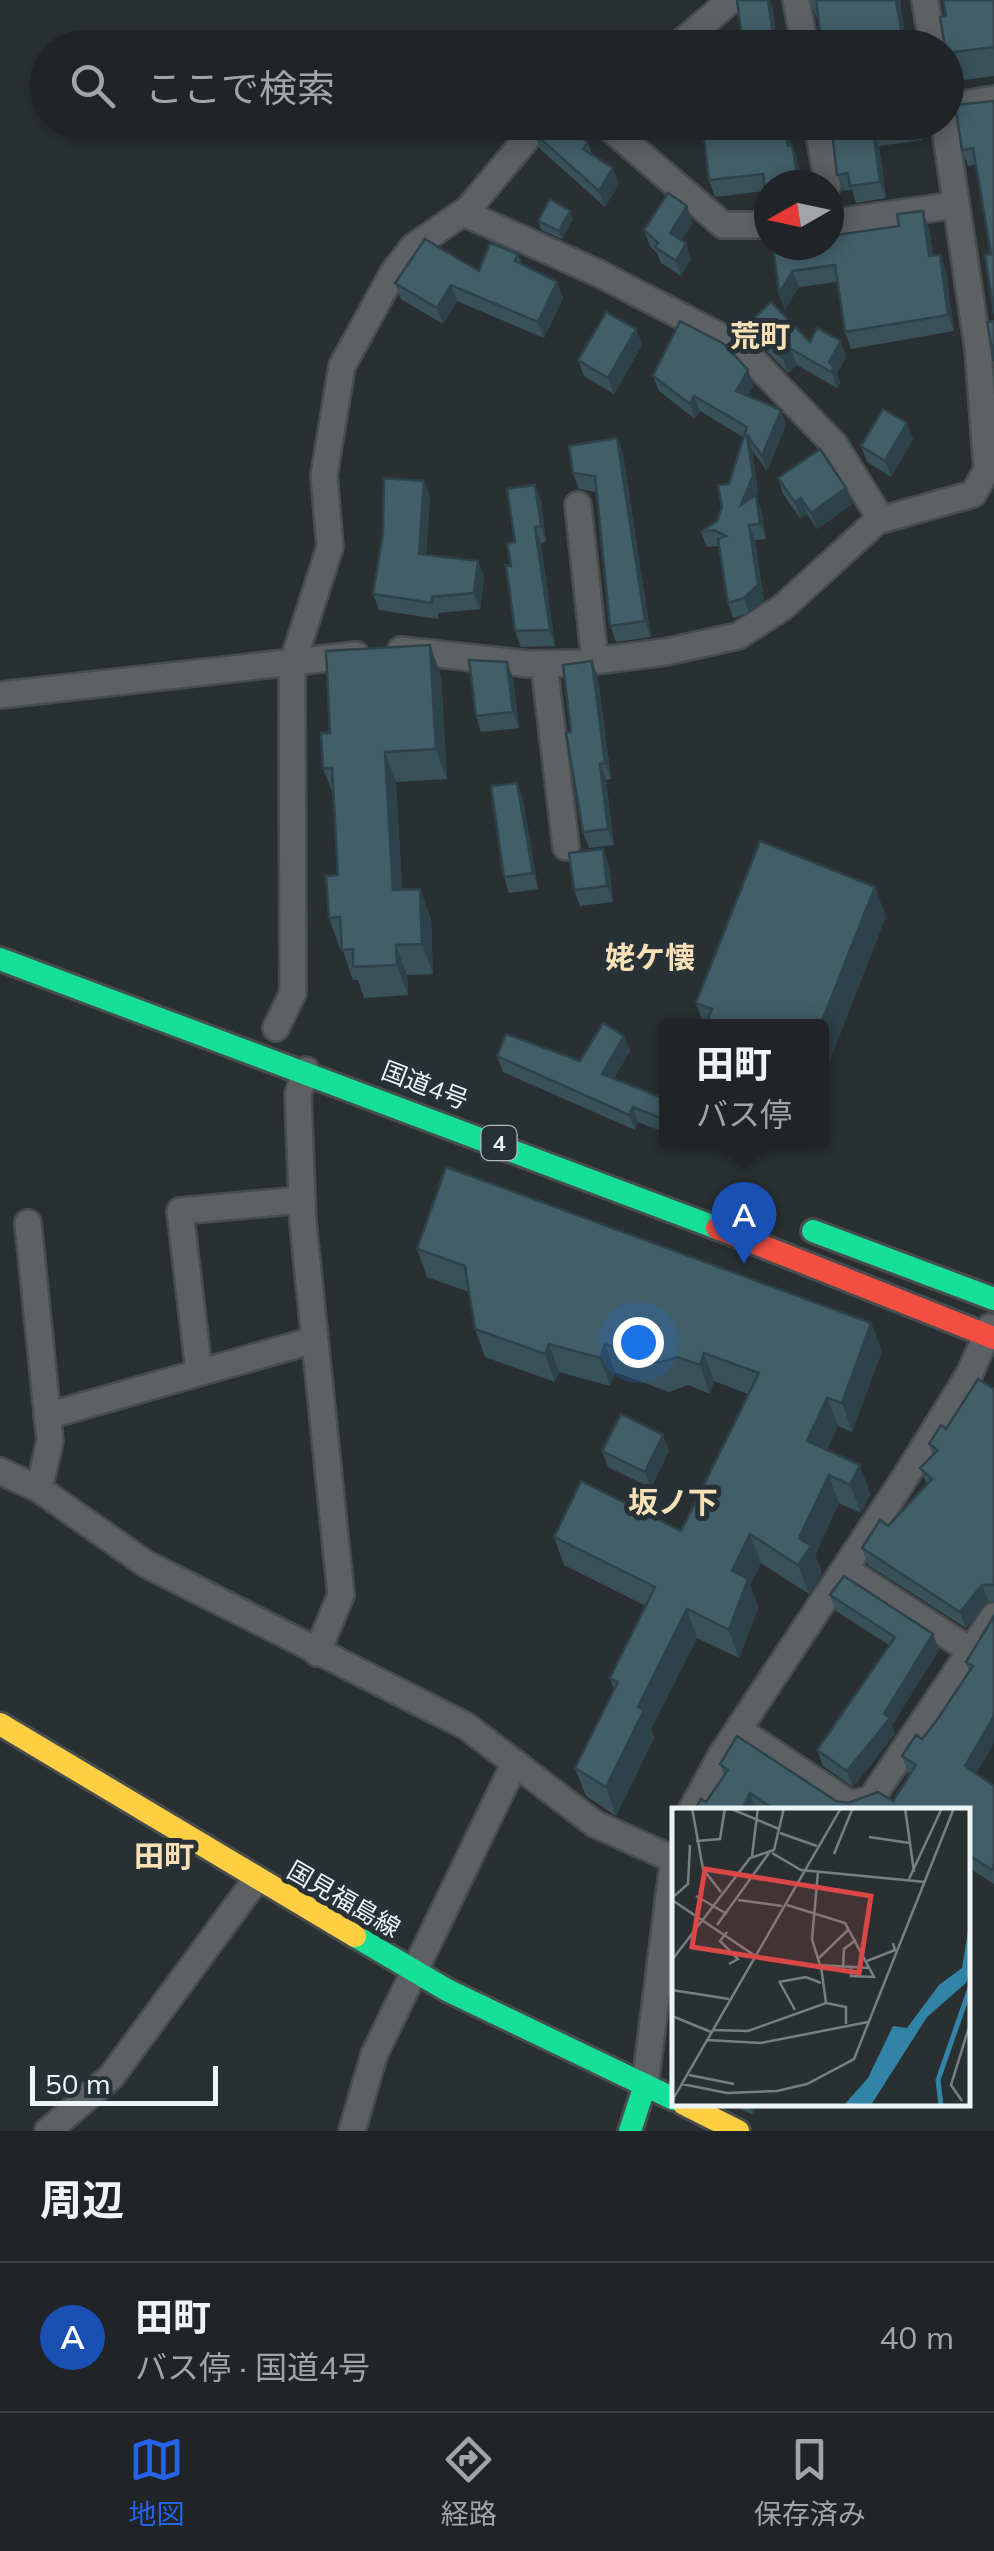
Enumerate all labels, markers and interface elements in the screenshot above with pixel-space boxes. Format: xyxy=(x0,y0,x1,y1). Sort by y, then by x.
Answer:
search box xyxy=(30,30,964,140)
icon: search xyxy=(65,58,120,113)
text: ここで検索 xyxy=(145,64,335,112)
north arrow xyxy=(754,170,844,260)
district label: 荒町 xyxy=(730,317,790,355)
district label: 姥ケ懐 xyxy=(605,938,695,976)
popup xyxy=(659,1019,829,1149)
text: 田町 xyxy=(696,1040,772,1088)
street label: 国道4号 xyxy=(378,1054,473,1115)
text: バス停 xyxy=(696,1094,792,1134)
road number: 4 xyxy=(482,1126,516,1160)
pin: A xyxy=(712,1182,776,1264)
your location xyxy=(613,1317,664,1368)
district label: 坂ノ下 xyxy=(628,1483,718,1521)
inset map xyxy=(672,1808,969,2106)
district label: 田町 xyxy=(134,1837,194,1875)
street label: 国見福島線 xyxy=(282,1854,406,1943)
scale bar xyxy=(30,2061,218,2106)
text: 50 m xyxy=(45,2066,111,2101)
text: 周辺 xyxy=(40,2173,124,2226)
text: 田町 xyxy=(135,2293,211,2341)
text: A xyxy=(60,2317,85,2357)
text: 40 m xyxy=(879,2317,954,2357)
text: バス停 · 国道4号 xyxy=(135,2347,370,2387)
tab: 地図 xyxy=(128,2432,184,2532)
tab: 経路 xyxy=(441,2432,497,2532)
tab: 保存済み xyxy=(754,2432,866,2532)

